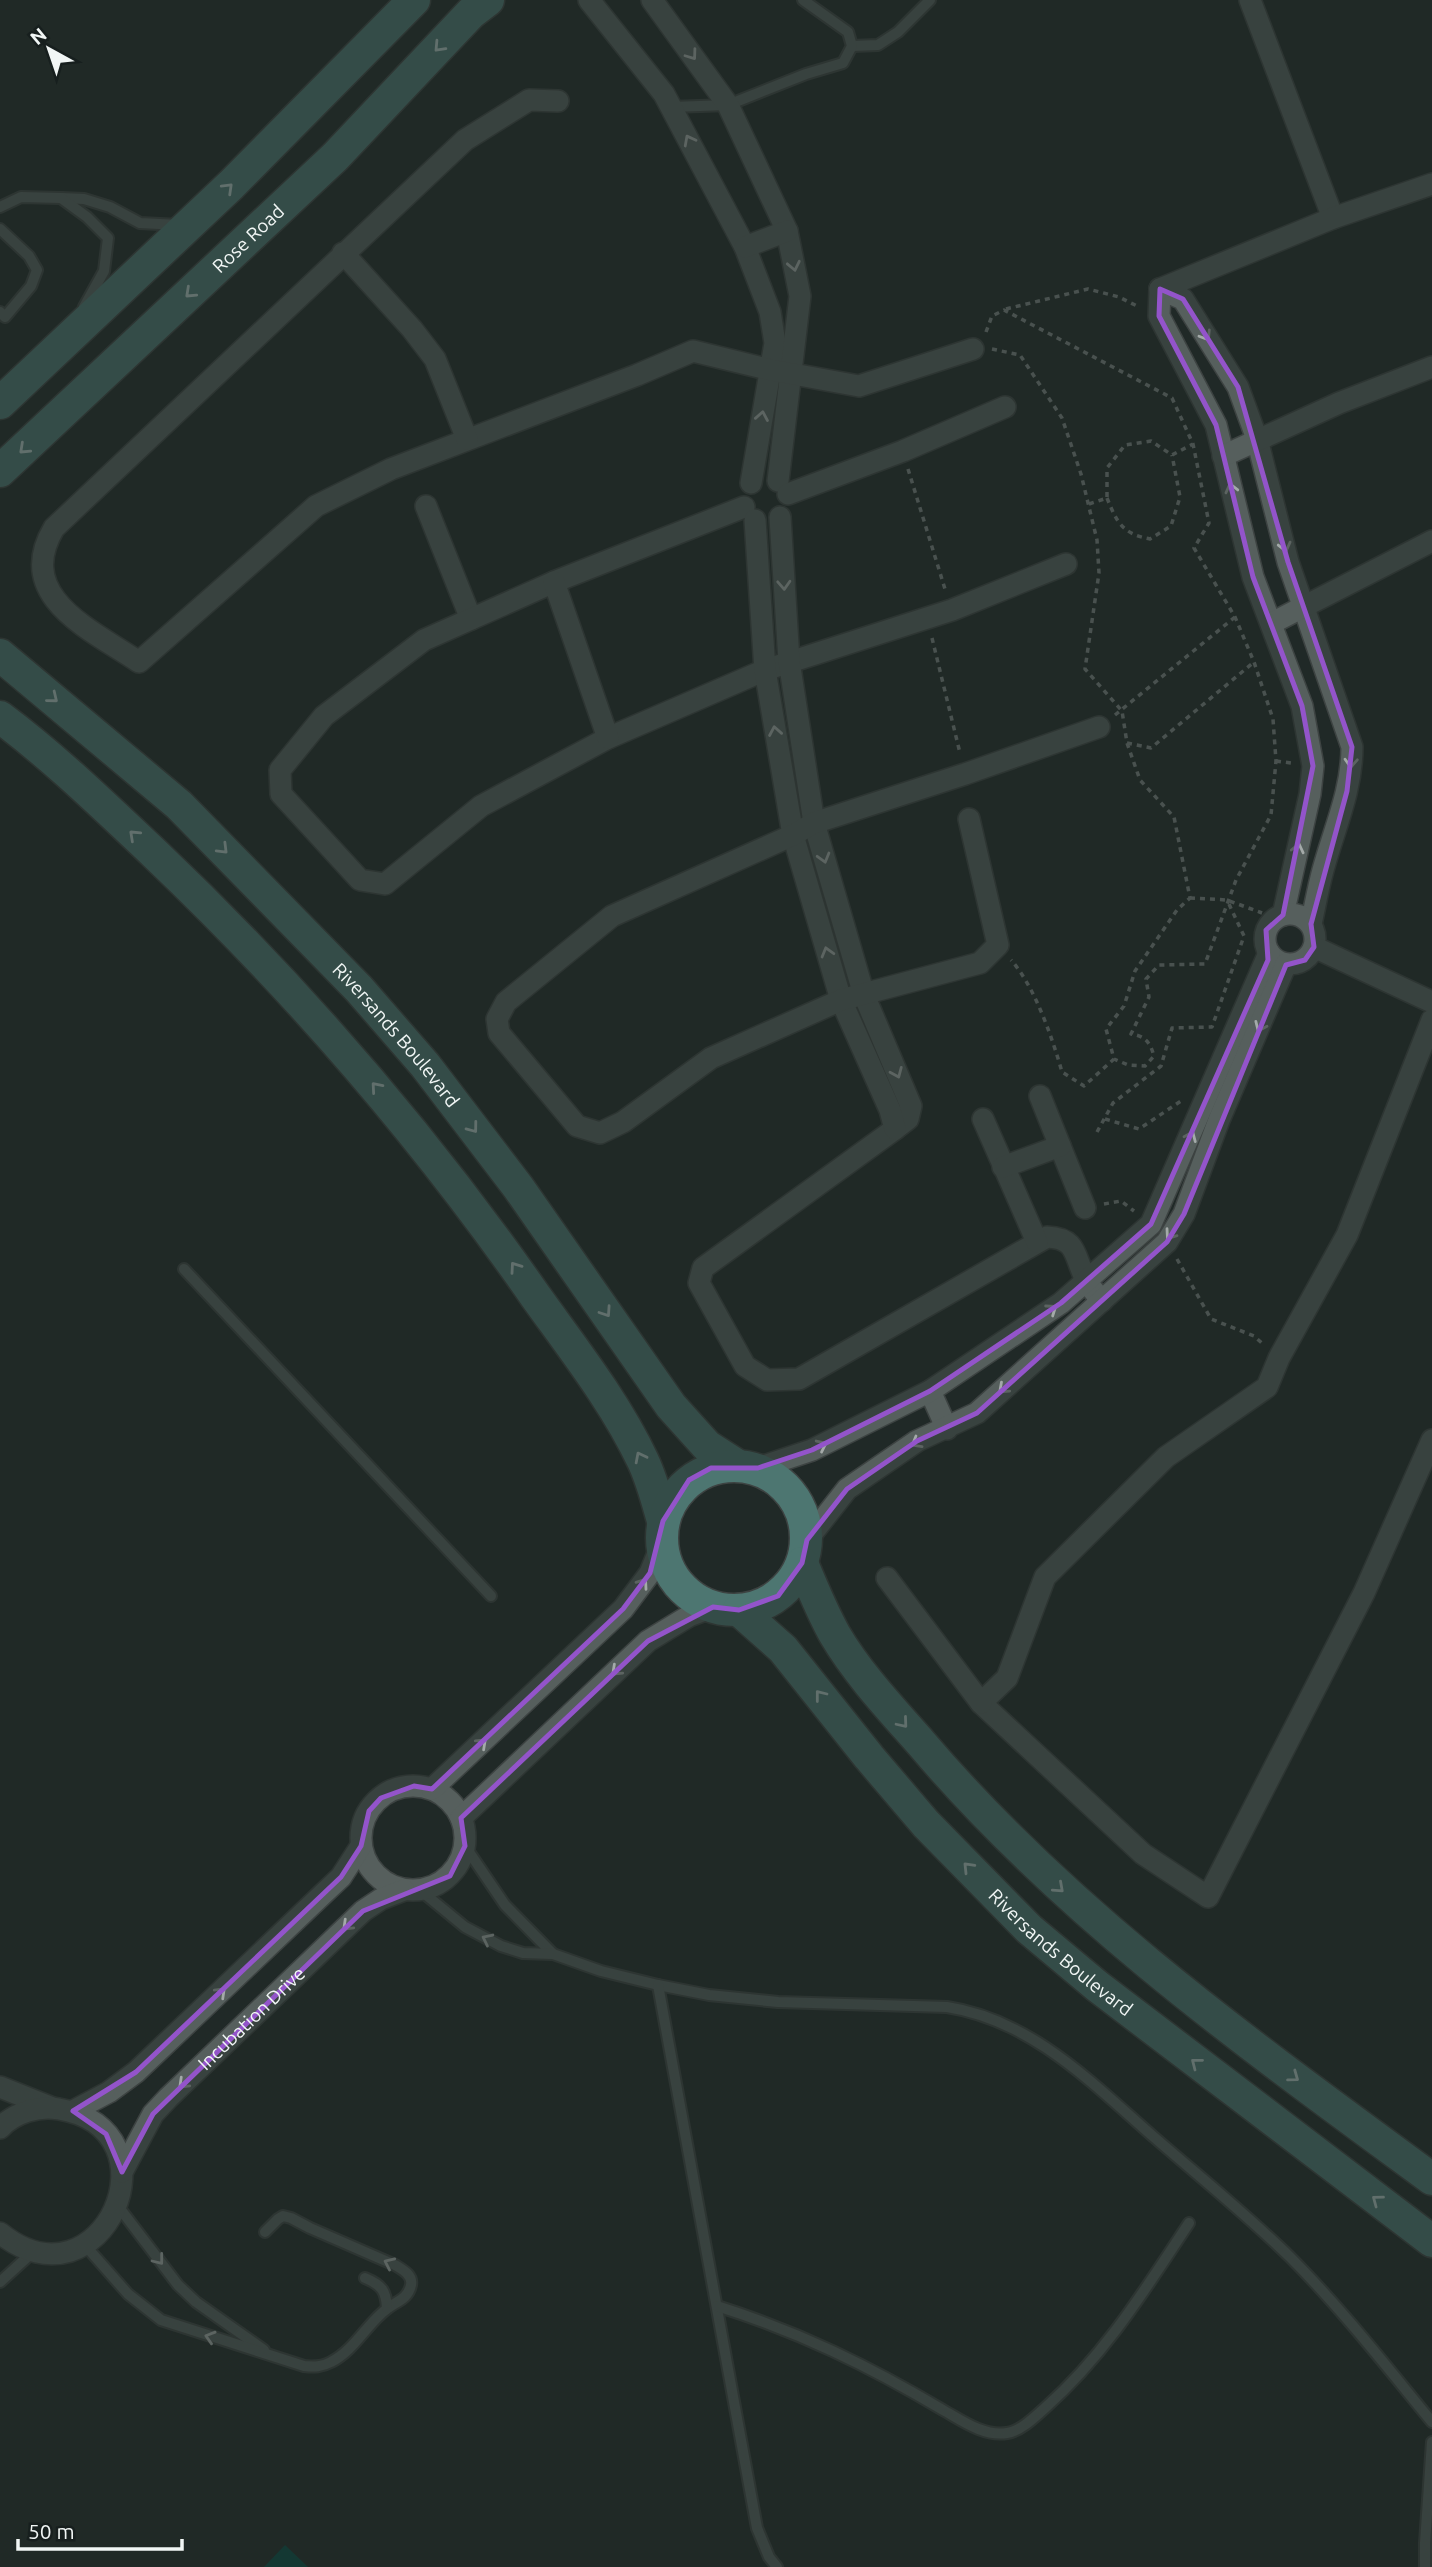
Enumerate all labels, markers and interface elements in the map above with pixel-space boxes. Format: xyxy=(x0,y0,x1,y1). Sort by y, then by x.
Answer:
north arrow xyxy=(14,14,84,84)
text: N xyxy=(26,23,51,49)
one-way arrow xyxy=(434,39,447,52)
one-way arrow xyxy=(684,47,696,60)
one-way arrow xyxy=(683,135,697,147)
one-way arrow xyxy=(220,184,233,197)
street label: Rose Road xyxy=(208,200,288,277)
one-way arrow xyxy=(786,260,801,272)
one-way arrow xyxy=(185,285,198,297)
one-way arrow xyxy=(1197,328,1210,341)
one-way arrow xyxy=(754,410,769,422)
one-way arrow xyxy=(19,440,32,453)
one-way arrow xyxy=(1225,482,1239,494)
one-way arrow xyxy=(1277,541,1291,553)
one-way arrow xyxy=(776,579,791,590)
one-way arrow xyxy=(45,690,57,703)
one-way arrow xyxy=(768,725,783,736)
one-way arrow xyxy=(1344,758,1359,769)
one-way arrow xyxy=(129,830,142,843)
one-way arrow xyxy=(215,841,227,853)
one-way arrow xyxy=(1289,842,1304,854)
one-way arrow xyxy=(816,851,830,863)
one-way arrow xyxy=(821,946,836,958)
street label: Riversands Boulevard xyxy=(328,958,464,1111)
one-way arrow xyxy=(1254,1020,1268,1032)
one-way arrow xyxy=(889,1065,903,1078)
one-way arrow xyxy=(372,1082,384,1095)
one-way arrow xyxy=(464,1120,477,1132)
one-way arrow xyxy=(1183,1130,1197,1143)
one-way arrow xyxy=(1166,1227,1178,1240)
one-way arrow xyxy=(511,1262,523,1275)
one-way arrow xyxy=(598,1304,610,1317)
one-way arrow xyxy=(1044,1305,1057,1317)
one-way arrow xyxy=(999,1381,1012,1393)
one-way arrow xyxy=(911,1435,923,1448)
one-way arrow xyxy=(815,1440,827,1454)
one-way arrow xyxy=(635,1451,649,1464)
one-way arrow xyxy=(635,1578,647,1591)
one-way arrow xyxy=(611,1662,624,1675)
one-way arrow xyxy=(816,1690,828,1703)
one-way arrow xyxy=(895,1715,907,1728)
one-way arrow xyxy=(474,1739,487,1752)
one-way arrow xyxy=(963,1862,976,1875)
one-way arrow xyxy=(1051,1880,1064,1892)
street label: Riversands Boulevard xyxy=(984,1884,1137,2020)
one-way arrow xyxy=(343,1918,356,1931)
one-way arrow xyxy=(482,1934,494,1948)
street label: Incubation Drive xyxy=(193,1962,309,2074)
one-way arrow xyxy=(213,1987,226,2000)
one-way arrow xyxy=(1192,2058,1204,2071)
one-way arrow xyxy=(1286,2068,1298,2081)
one-way arrow xyxy=(178,2075,191,2088)
one-way arrow xyxy=(1373,2196,1385,2209)
one-way arrow xyxy=(150,2253,163,2265)
one-way arrow xyxy=(384,2257,396,2271)
one-way arrow xyxy=(204,2331,217,2345)
scale bar xyxy=(18,2508,182,2552)
text: 50 m xyxy=(28,2519,75,2543)

